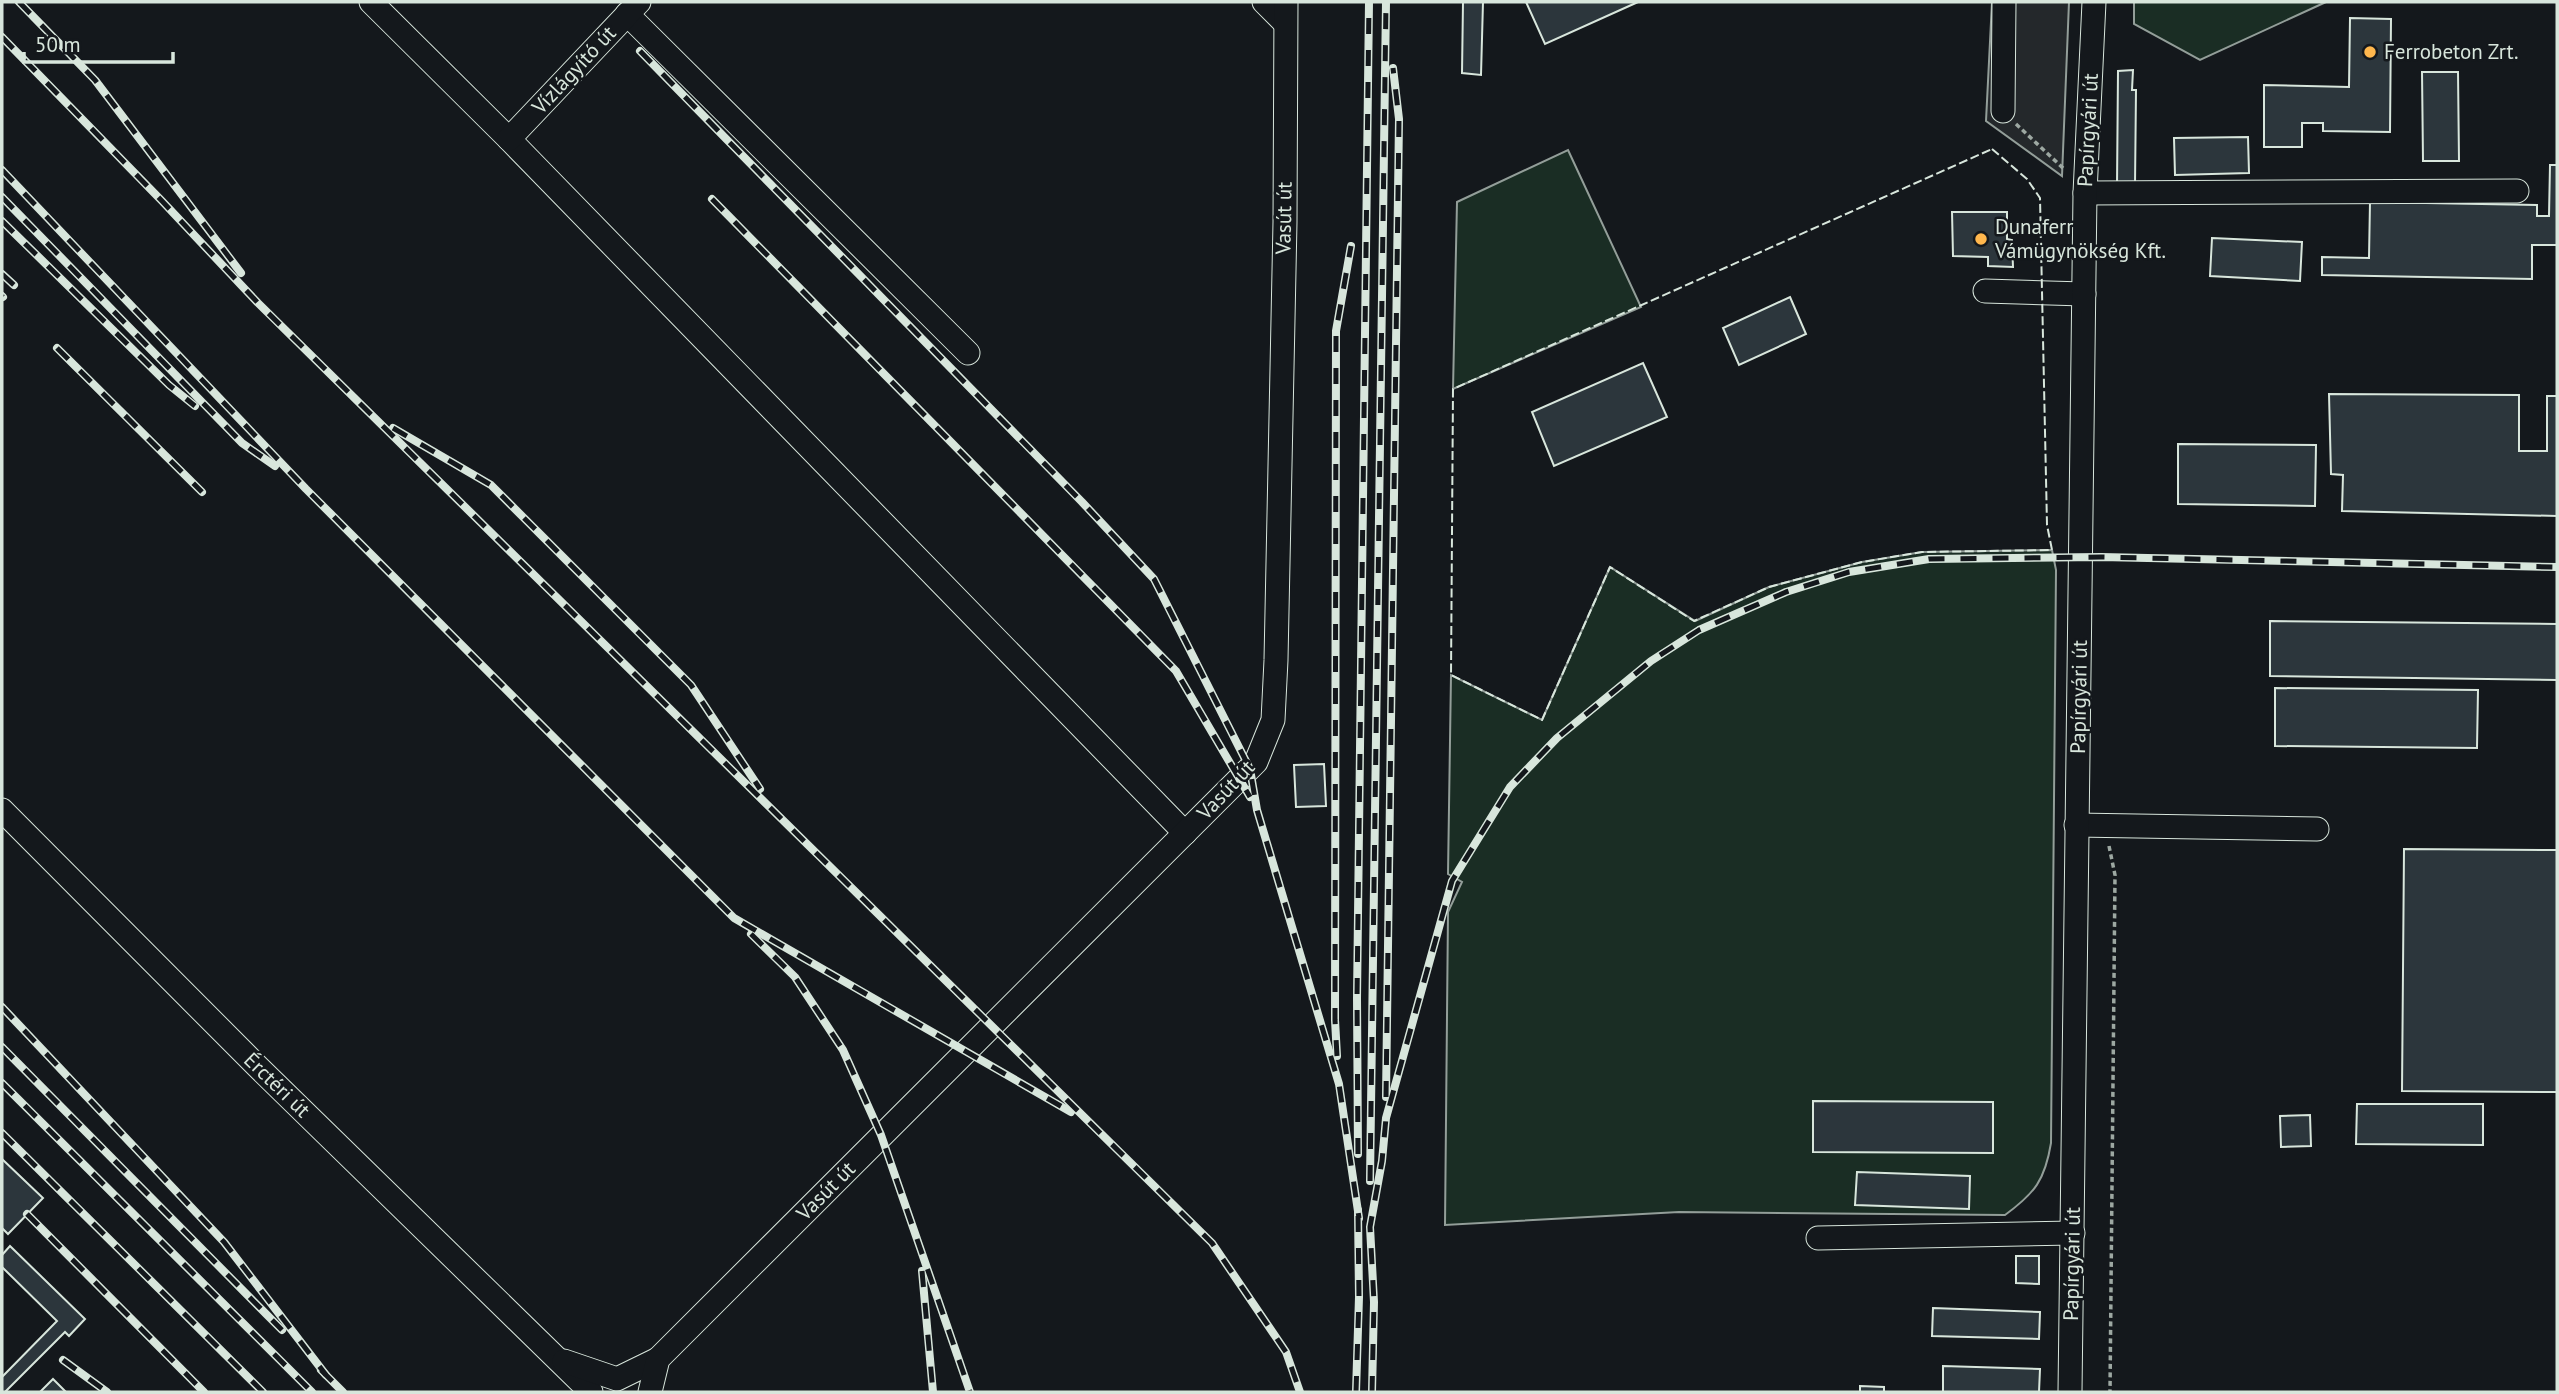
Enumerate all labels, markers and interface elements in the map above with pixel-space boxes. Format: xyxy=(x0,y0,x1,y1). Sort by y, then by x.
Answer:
street label: Vízlágyító út xyxy=(525,20,621,120)
scale bar xyxy=(24,21,173,65)
text: 50 m xyxy=(35,31,81,58)
place label: Ferrobeton Zrt. xyxy=(2384,38,2519,65)
marker: Ferrobeton Zrt. xyxy=(2362,44,2378,60)
street label: Papírgyári út xyxy=(2071,72,2104,188)
street label: Vasút út xyxy=(1269,181,1298,256)
place label: Dunaferr Vámügynökség Kft. xyxy=(1994,213,2166,264)
marker: Dunaferr Vámügynökség Kft. xyxy=(1973,231,1989,247)
street label: Papírgyári út xyxy=(2064,640,2093,754)
street label: Vasút út xyxy=(1190,754,1260,826)
street label: Érctéri út xyxy=(238,1046,316,1123)
street label: Vasút út xyxy=(790,1155,861,1227)
street label: Papírgyári út xyxy=(2057,1207,2086,1321)

